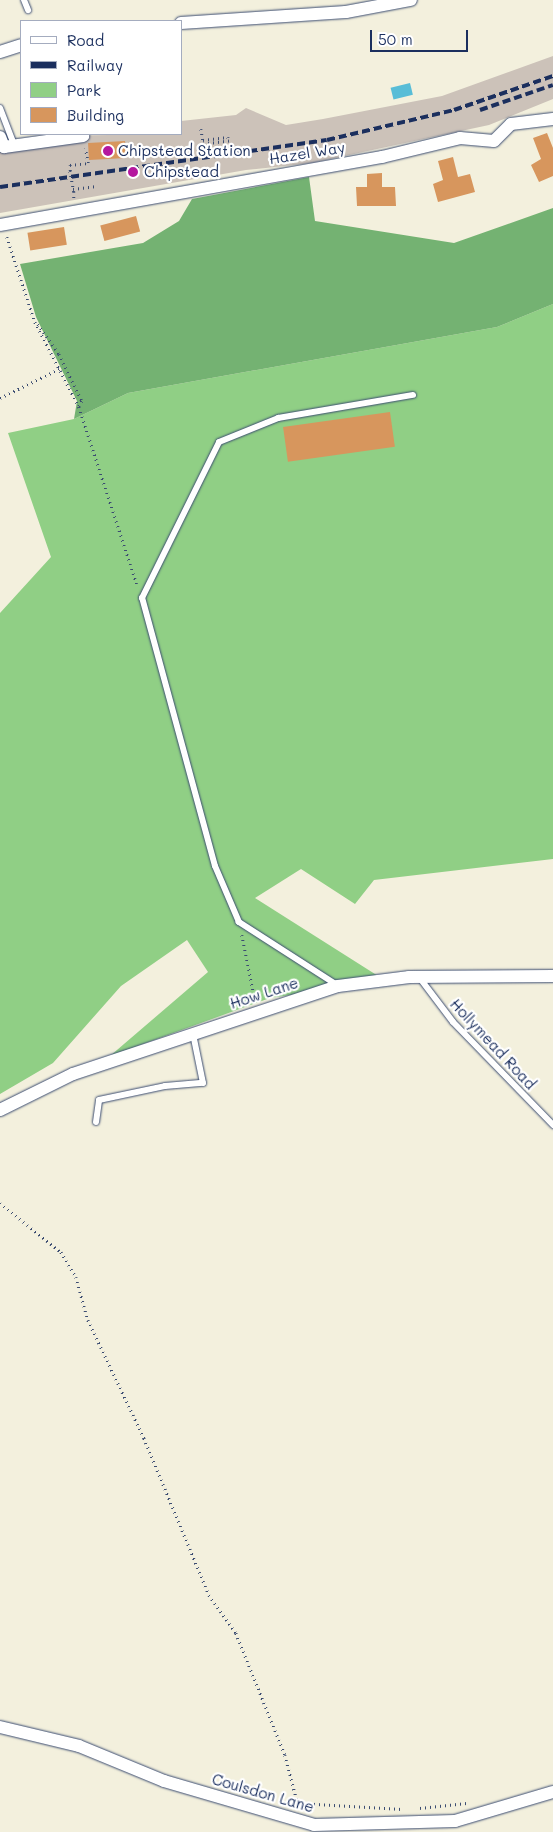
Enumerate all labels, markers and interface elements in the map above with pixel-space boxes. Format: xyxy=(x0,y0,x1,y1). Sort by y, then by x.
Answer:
legend xyxy=(20,20,182,135)
scale bar xyxy=(373,20,470,52)
text: 50 m xyxy=(378,29,413,49)
text: Road xyxy=(67,30,104,50)
text: Railway xyxy=(67,55,123,75)
text: Park xyxy=(67,80,101,100)
text: Building xyxy=(67,105,124,125)
street label: Hazel Way xyxy=(268,138,346,168)
place label: Chipstead Station xyxy=(118,142,251,160)
marker: Chipstead Station xyxy=(102,145,114,157)
place label: Chipstead xyxy=(144,163,219,181)
marker: Chipstead xyxy=(126,165,140,179)
street label: How Lane xyxy=(228,973,300,1013)
street label: Hollymead Road xyxy=(446,995,540,1093)
street label: Coulsdon Lane xyxy=(210,1770,316,1816)

